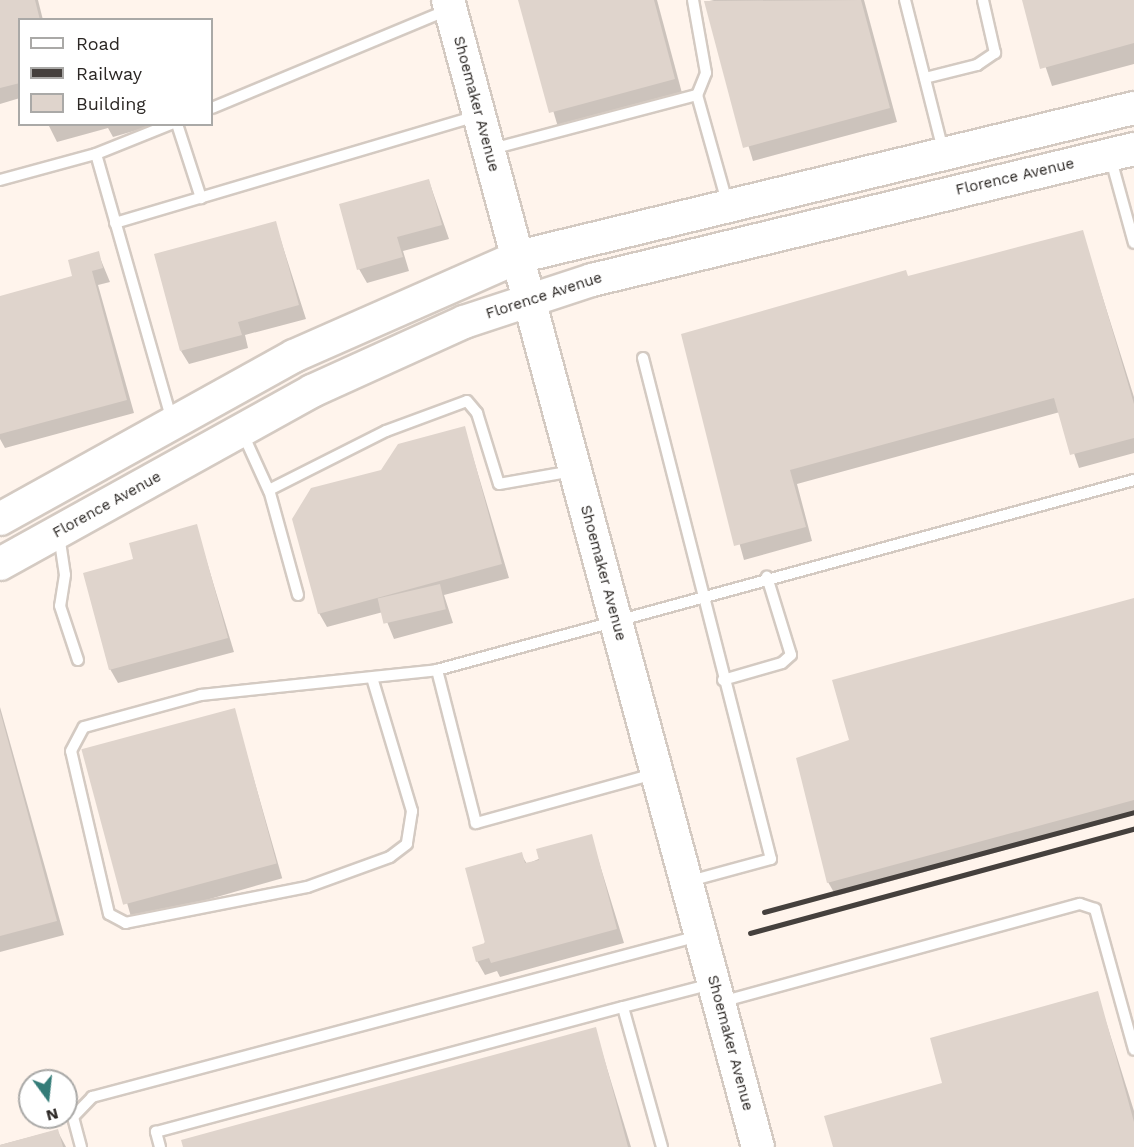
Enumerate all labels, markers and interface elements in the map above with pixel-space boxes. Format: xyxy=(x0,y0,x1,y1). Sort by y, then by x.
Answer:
legend xyxy=(18,18,213,126)
text: Road xyxy=(76,33,120,54)
street label: Shoemaker Avenue xyxy=(449,34,503,174)
text: Railway xyxy=(76,63,142,84)
text: Building xyxy=(76,93,146,114)
street label: Florence Avenue xyxy=(954,155,1076,199)
street label: Florence Avenue xyxy=(483,269,605,323)
street label: Florence Avenue xyxy=(49,468,165,542)
street label: Shoemaker Avenue xyxy=(576,503,630,643)
street label: Shoemaker Avenue xyxy=(703,973,757,1113)
north arrow xyxy=(18,1069,78,1129)
text: N xyxy=(44,1104,60,1126)

